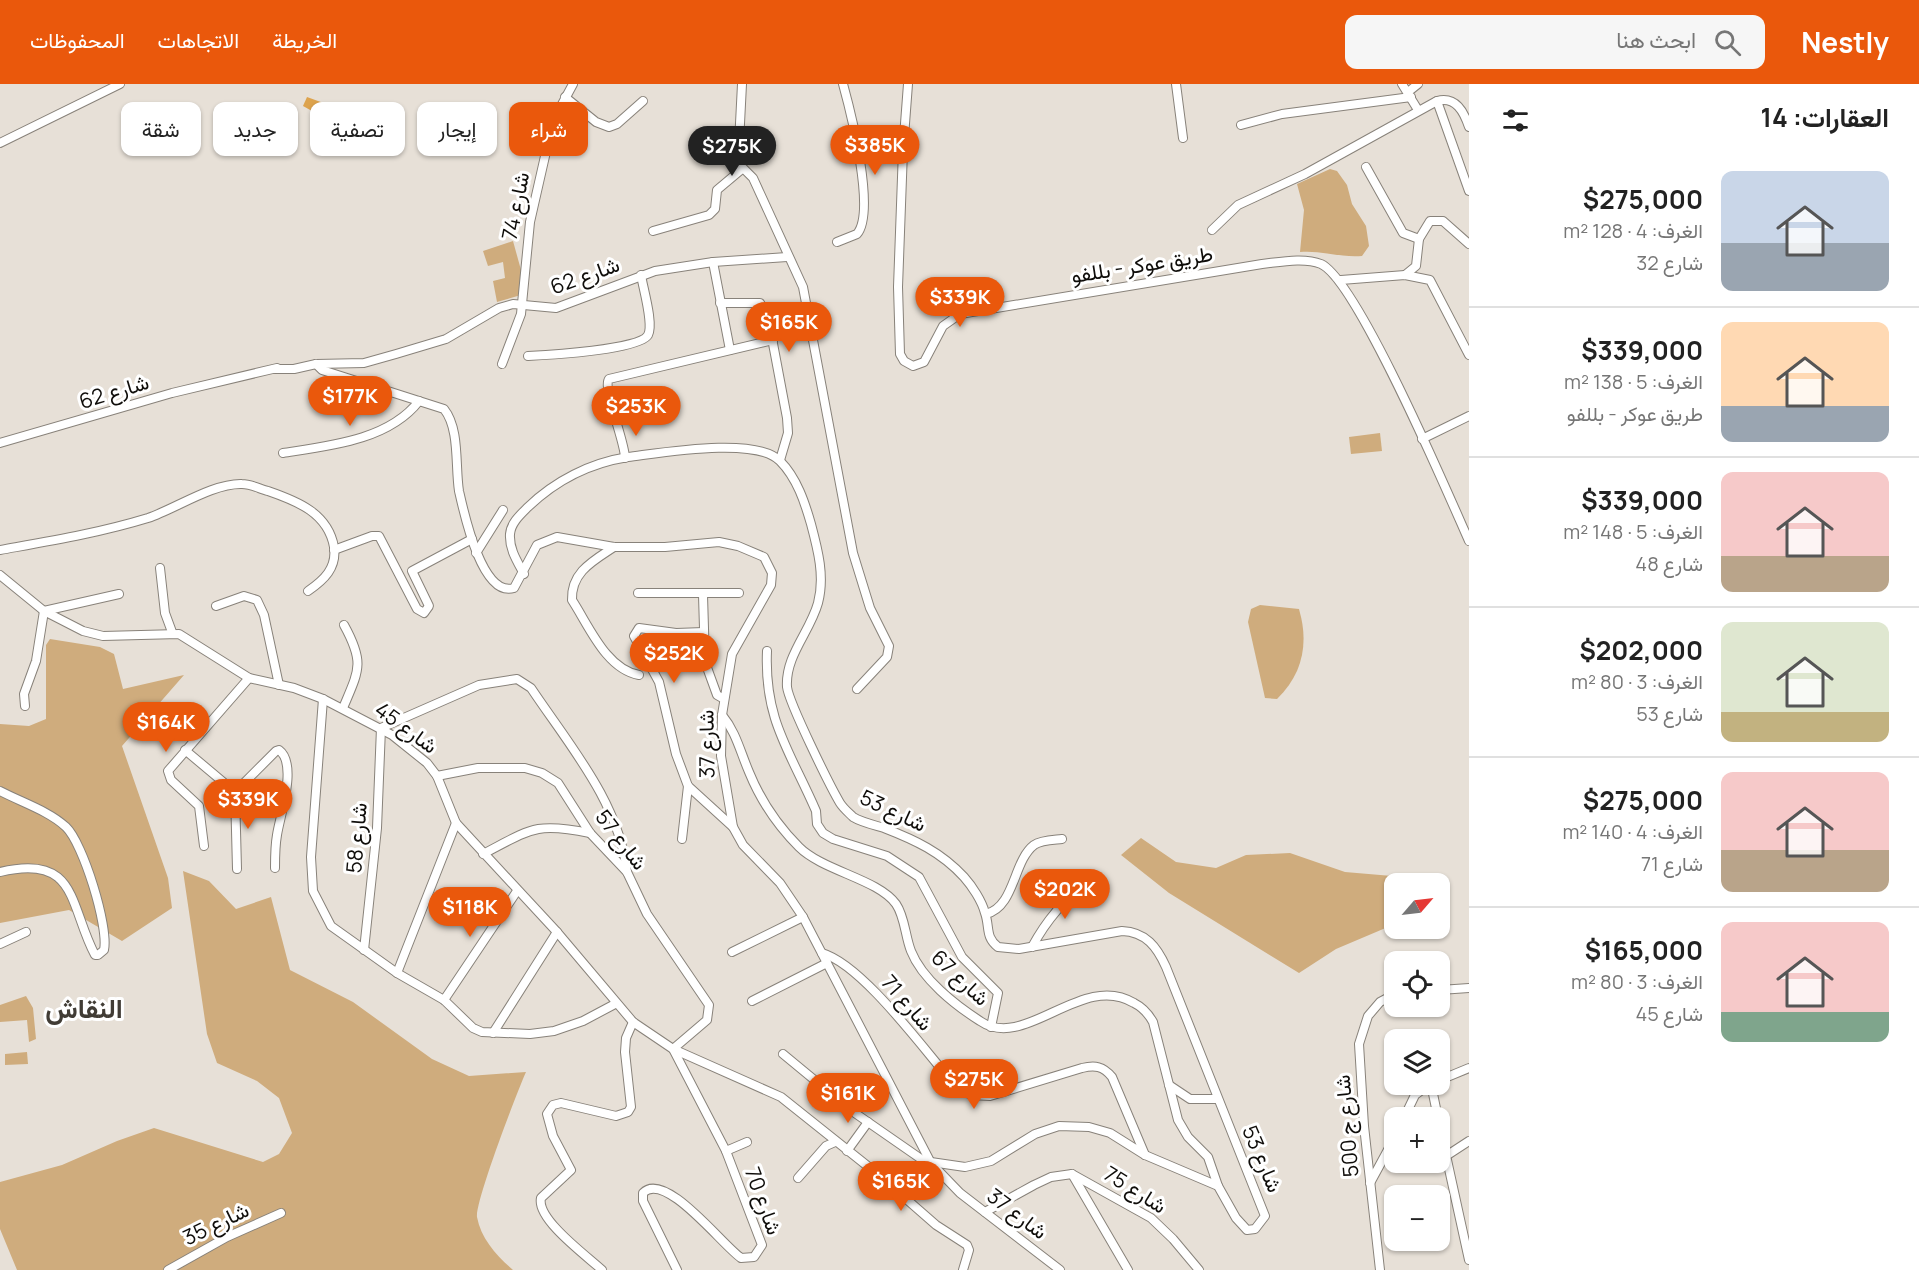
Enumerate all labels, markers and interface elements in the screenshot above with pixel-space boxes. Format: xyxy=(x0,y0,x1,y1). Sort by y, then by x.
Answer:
search box xyxy=(1345,15,1765,69)
text: Nestly xyxy=(1801,23,1889,61)
text: ابحث هنا xyxy=(1616,25,1696,55)
text: المحفوظات xyxy=(30,26,125,54)
text: الاتجاهات xyxy=(158,26,239,54)
text: الخريطة xyxy=(272,26,337,54)
icon: search xyxy=(1711,26,1744,59)
text: العقارات: 14 xyxy=(1761,99,1889,135)
chip: شقة xyxy=(121,102,201,156)
chip: جديد xyxy=(213,102,298,156)
chip: تصفية xyxy=(310,102,405,156)
chip: إيجار xyxy=(417,102,497,156)
chip: شراء xyxy=(509,102,588,156)
icon: filters xyxy=(1499,104,1532,137)
pin: $385K xyxy=(833,125,917,176)
pin: $275K xyxy=(690,126,774,177)
text: $385K xyxy=(844,131,906,158)
text: $275K xyxy=(702,132,762,159)
street label: شارع 74 xyxy=(495,170,536,242)
text: $275,000 xyxy=(1583,181,1703,217)
icon: home xyxy=(1769,195,1841,267)
text: الغرف: 4 · 128 m² xyxy=(1563,217,1703,244)
street label: طريق عوكر - بللفو xyxy=(1069,239,1215,289)
text: شارع 32 xyxy=(1636,249,1703,276)
street label: شارع 62 xyxy=(546,250,623,301)
pin: $339K xyxy=(918,277,1002,328)
text: $339K xyxy=(929,283,991,310)
pin: $165K xyxy=(747,302,831,353)
text: $165K xyxy=(760,308,818,335)
text: $339,000 xyxy=(1581,332,1703,368)
icon: home xyxy=(1769,346,1841,418)
street label: شارع 62 xyxy=(75,367,152,416)
text: الغرف: 5 · 138 m² xyxy=(1564,368,1703,395)
pin: $177K xyxy=(308,376,392,427)
text: $177K xyxy=(322,382,378,409)
pin: $253K xyxy=(594,386,678,437)
text: $253K xyxy=(606,392,666,419)
text: طريق عوكر - بللفو xyxy=(1567,400,1703,427)
text: $339,000 xyxy=(1581,482,1703,518)
icon: home xyxy=(1769,496,1841,568)
text: الغرف: 5 · 148 m² xyxy=(1563,518,1703,545)
text: شارع 48 xyxy=(1635,550,1703,577)
text: $202,000 xyxy=(1579,632,1703,668)
pin: $252K xyxy=(632,633,716,684)
text: $252K xyxy=(644,639,704,666)
icon: home xyxy=(1769,646,1841,718)
text: الغرف: 3 · 80 m² xyxy=(1571,668,1703,695)
street label: شارع 45 xyxy=(369,695,444,760)
text: شارع 53 xyxy=(1636,700,1703,727)
pin: $164K xyxy=(124,702,208,753)
text: $164K xyxy=(137,708,195,735)
street label: شارع 37 xyxy=(691,709,722,779)
pin: $339K xyxy=(206,779,290,830)
text: $275,000 xyxy=(1583,782,1703,818)
street label: شارع 53 xyxy=(855,783,931,839)
text: $339K xyxy=(217,785,279,812)
icon: home xyxy=(1769,796,1841,868)
street label: شارع 58 xyxy=(339,801,374,874)
street label: شارع 57 xyxy=(589,804,654,876)
text: الغرف: 4 · 140 m² xyxy=(1562,818,1703,845)
text: شارع 71 xyxy=(1641,850,1703,877)
pin: $202K xyxy=(1023,869,1107,920)
north arrow xyxy=(1384,873,1450,939)
map controls xyxy=(1384,873,1450,1251)
text: $202K xyxy=(1034,875,1096,902)
pin: $118K xyxy=(428,887,512,938)
text: $118K xyxy=(442,893,498,920)
text: $165,000 xyxy=(1585,932,1703,968)
street label: شارع 67 xyxy=(925,943,996,1012)
icon: home xyxy=(1769,946,1841,1018)
button: locate xyxy=(1384,951,1450,1017)
text: الغرف: 3 · 80 m² xyxy=(1571,968,1703,995)
street label: شارع 71 xyxy=(875,969,940,1037)
district label: النقاش xyxy=(45,989,123,1026)
text: شارع 45 xyxy=(1635,1000,1703,1027)
button: layers xyxy=(1384,1029,1450,1095)
pin: $275K xyxy=(932,1059,1016,1110)
text: $275K xyxy=(944,1065,1004,1092)
pin: $161K xyxy=(806,1073,890,1124)
street label: شارع ج 500 xyxy=(1328,1074,1365,1178)
text: $161K xyxy=(820,1079,876,1106)
button: + xyxy=(1384,1107,1450,1173)
street label: شارع 53 xyxy=(1235,1121,1290,1197)
street label: شارع 75 xyxy=(1098,1159,1172,1220)
pin: $165K xyxy=(859,1161,943,1212)
street label: شارع 70 xyxy=(738,1163,789,1239)
text: $165K xyxy=(872,1167,930,1194)
street label: شارع 37 xyxy=(981,1181,1053,1246)
button: − xyxy=(1384,1185,1450,1251)
street label: شارع 35 xyxy=(178,1195,254,1252)

